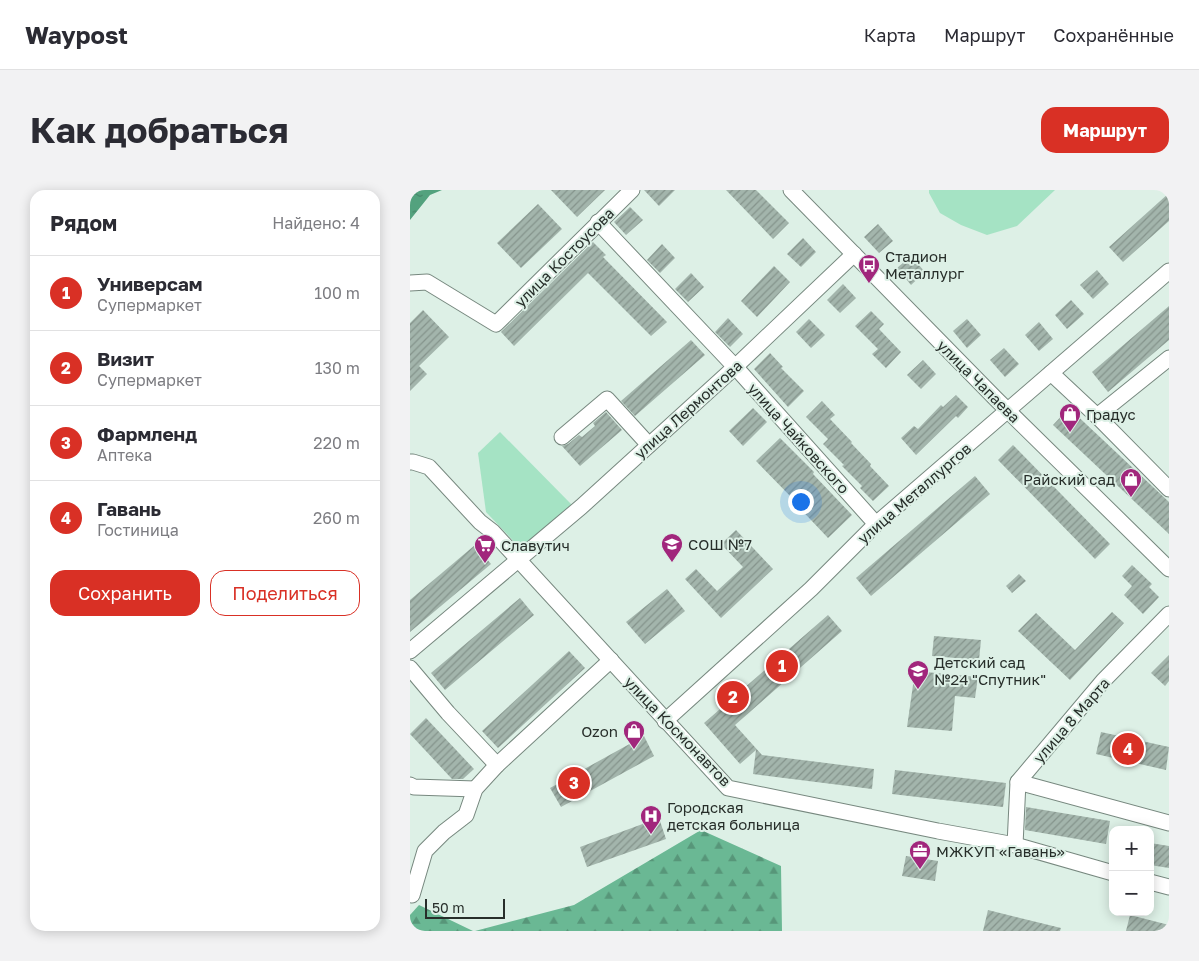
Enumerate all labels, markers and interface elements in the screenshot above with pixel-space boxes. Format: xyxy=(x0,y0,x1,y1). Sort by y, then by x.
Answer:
text: Waypost xyxy=(25,20,128,49)
text: Карта xyxy=(864,24,916,46)
text: Маршрут xyxy=(944,24,1025,46)
text: Сохранённые xyxy=(1053,24,1174,46)
button: Маршрут xyxy=(1041,107,1169,153)
text: Как добраться xyxy=(30,109,288,151)
street label: улица Костоусова xyxy=(511,204,617,310)
text: Рядом xyxy=(50,210,117,236)
text: Найдено: 4 xyxy=(272,213,360,233)
place label: Стадион Металлург xyxy=(885,247,964,282)
bus stop icon: Стадион Металлург xyxy=(857,253,881,284)
text: Универсам xyxy=(97,272,203,295)
text: 1 xyxy=(62,283,70,303)
text: 100 m xyxy=(314,283,360,303)
text: Супермаркет xyxy=(97,295,202,315)
street label: улица Чапаева xyxy=(934,336,1024,426)
text: Визит xyxy=(97,347,154,370)
street label: улица Лермонтова xyxy=(631,356,745,462)
text: 2 xyxy=(61,358,71,378)
text: 130 m xyxy=(315,358,360,378)
text: Супермаркет xyxy=(97,370,202,390)
street label: улица Чайковского xyxy=(745,379,853,497)
shop icon: Градус xyxy=(1058,402,1082,433)
place label: Градус xyxy=(1086,405,1136,423)
text: Фармленд xyxy=(97,422,197,445)
text: 3 xyxy=(61,433,71,453)
text: 220 m xyxy=(313,433,360,453)
street label: улица Металлургов xyxy=(854,439,974,547)
text: Аптека xyxy=(97,445,152,465)
shop icon: Райский сад xyxy=(1119,467,1143,498)
place label: Райский сад xyxy=(1023,470,1115,488)
your location xyxy=(788,489,814,515)
text: Гавань xyxy=(97,497,161,520)
text: 4 xyxy=(61,508,71,528)
text: 260 m xyxy=(313,508,360,528)
text: Гостиница xyxy=(97,520,179,540)
school or university icon: СОШ №7 xyxy=(660,532,684,563)
supermarket icon: Славутич xyxy=(473,533,497,564)
place label: СОШ №7 xyxy=(688,535,752,553)
place label: Славутич xyxy=(501,536,570,554)
button: Сохранить xyxy=(50,570,200,616)
button: Поделиться xyxy=(210,570,360,616)
pin: 1 xyxy=(766,647,798,685)
place label: Детский сад №24 "Спутник" xyxy=(934,653,1046,688)
school or university icon: Детский сад №24 "Спутник" xyxy=(906,659,930,690)
street label: улица Космонавтов xyxy=(621,672,735,790)
street label: улица 8 Марта xyxy=(1029,674,1113,766)
pin: 2 xyxy=(717,678,749,716)
shop icon: Ozon xyxy=(622,719,646,750)
place label: Ozon xyxy=(581,722,618,740)
pin: 4 xyxy=(1112,730,1144,768)
pin: 3 xyxy=(558,764,590,802)
place label: Городская детская больница xyxy=(667,798,800,833)
hospital icon: Городская детская больница xyxy=(639,804,663,835)
map controls xyxy=(1109,826,1154,916)
button: + xyxy=(1109,826,1154,871)
office icon: МЖКУП «Гавань» xyxy=(908,839,932,870)
place label: МЖКУП «Гавань» xyxy=(936,842,1065,860)
button: − xyxy=(1109,871,1154,916)
scale bar xyxy=(425,896,505,919)
text: 50 m xyxy=(432,899,465,916)

